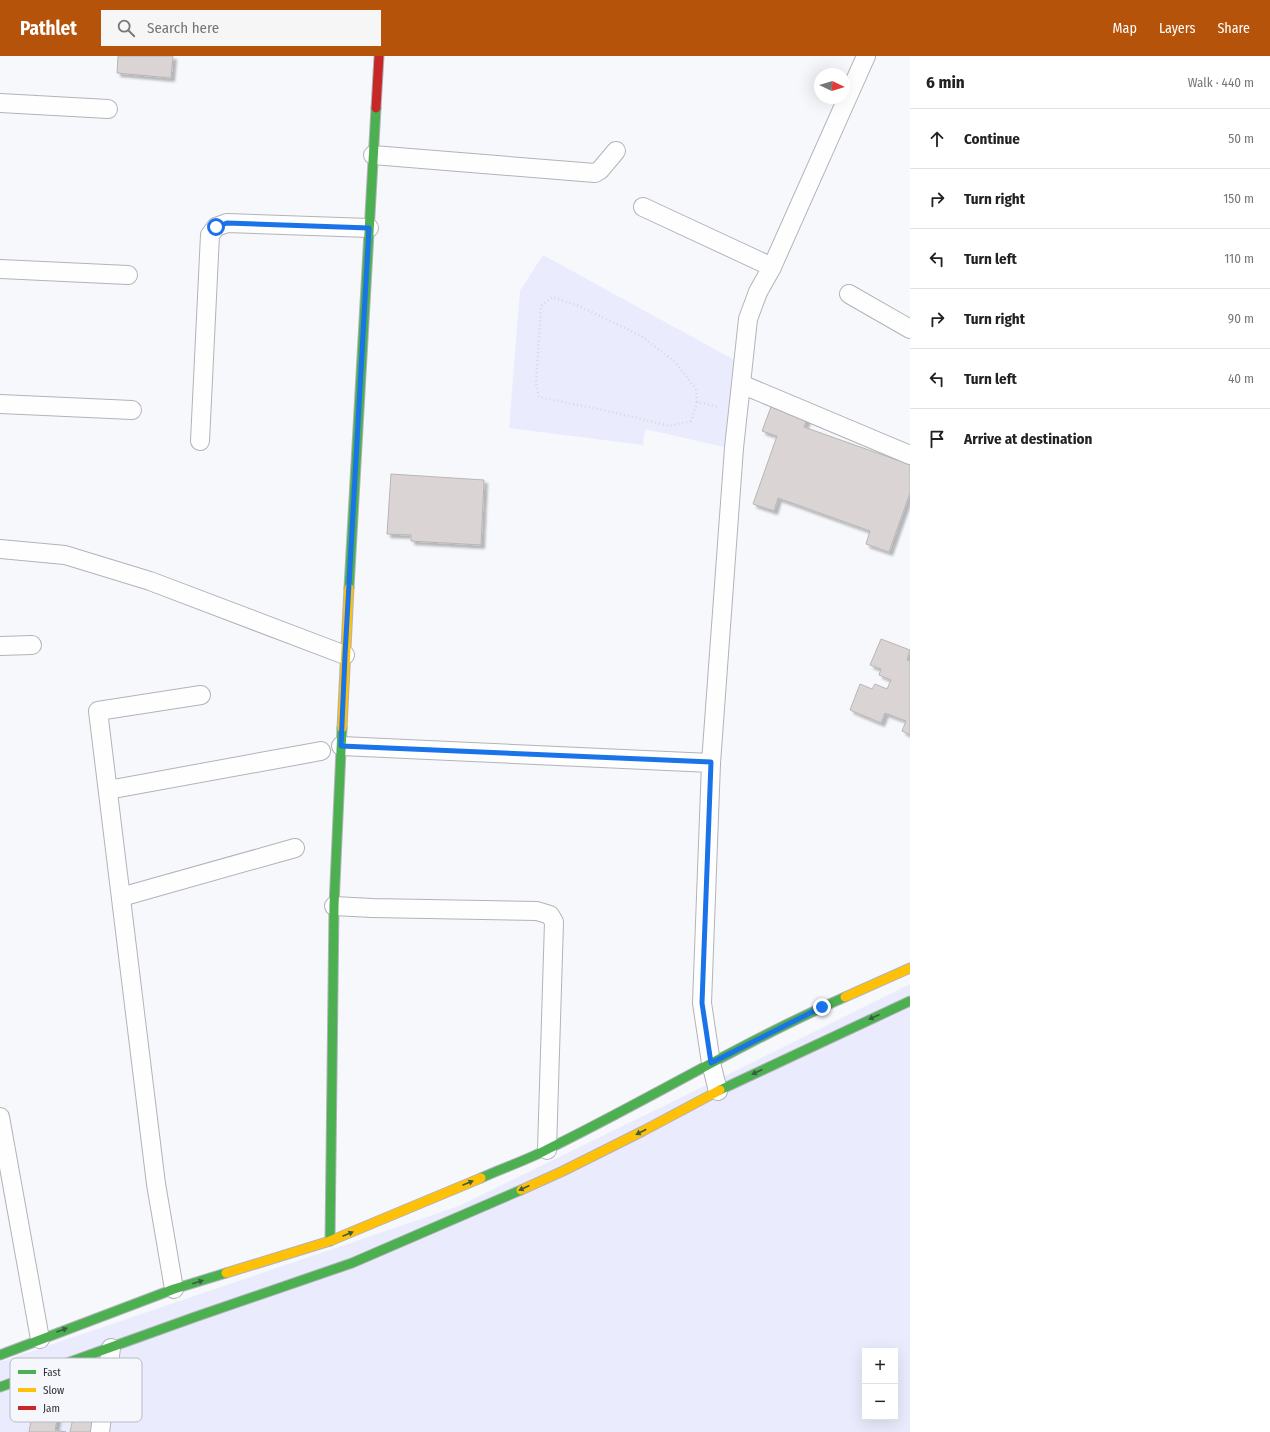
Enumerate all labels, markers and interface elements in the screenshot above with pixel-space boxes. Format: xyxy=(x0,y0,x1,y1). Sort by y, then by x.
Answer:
search box xyxy=(101,10,381,46)
text: Pathlet xyxy=(20,17,77,40)
icon: search xyxy=(115,17,137,39)
text: Search here xyxy=(147,19,219,37)
text: Map xyxy=(1113,20,1137,37)
text: Layers xyxy=(1159,20,1195,37)
text: Share xyxy=(1217,20,1250,37)
north arrow xyxy=(814,68,850,104)
text: 6 min xyxy=(926,72,965,93)
text: Walk · 440 m xyxy=(1188,75,1254,90)
icon: ahead xyxy=(926,128,948,150)
text: Continue xyxy=(964,130,1020,148)
text: 50 m xyxy=(1228,131,1254,146)
icon: right xyxy=(926,188,948,210)
text: Turn right xyxy=(964,190,1025,208)
text: 150 m xyxy=(1223,191,1254,206)
route start xyxy=(207,218,225,236)
icon: left xyxy=(926,248,948,270)
text: Turn left xyxy=(964,250,1017,268)
text: 110 m xyxy=(1224,251,1254,266)
icon: right xyxy=(926,308,948,330)
text: Turn right xyxy=(964,310,1025,328)
text: 90 m xyxy=(1228,311,1254,326)
icon: left xyxy=(926,368,948,390)
text: Turn left xyxy=(964,370,1017,388)
text: 40 m xyxy=(1228,371,1254,386)
icon: arrive xyxy=(926,428,948,450)
text: Arrive at destination xyxy=(964,430,1092,448)
route end xyxy=(813,998,831,1016)
one-way arrow xyxy=(869,1014,880,1020)
one-way arrow xyxy=(751,1069,762,1075)
one-way arrow xyxy=(636,1129,647,1135)
one-way arrow xyxy=(463,1180,474,1186)
one-way arrow xyxy=(519,1185,530,1191)
one-way arrow xyxy=(343,1230,355,1236)
one-way arrow xyxy=(192,1278,204,1284)
one-way arrow xyxy=(57,1327,69,1333)
map controls xyxy=(862,1348,898,1420)
button: + xyxy=(862,1348,898,1384)
legend xyxy=(10,1358,142,1422)
text: Fast xyxy=(43,1366,61,1379)
text: Slow xyxy=(43,1384,64,1397)
button: − xyxy=(862,1384,898,1420)
text: Jam xyxy=(43,1402,60,1415)

